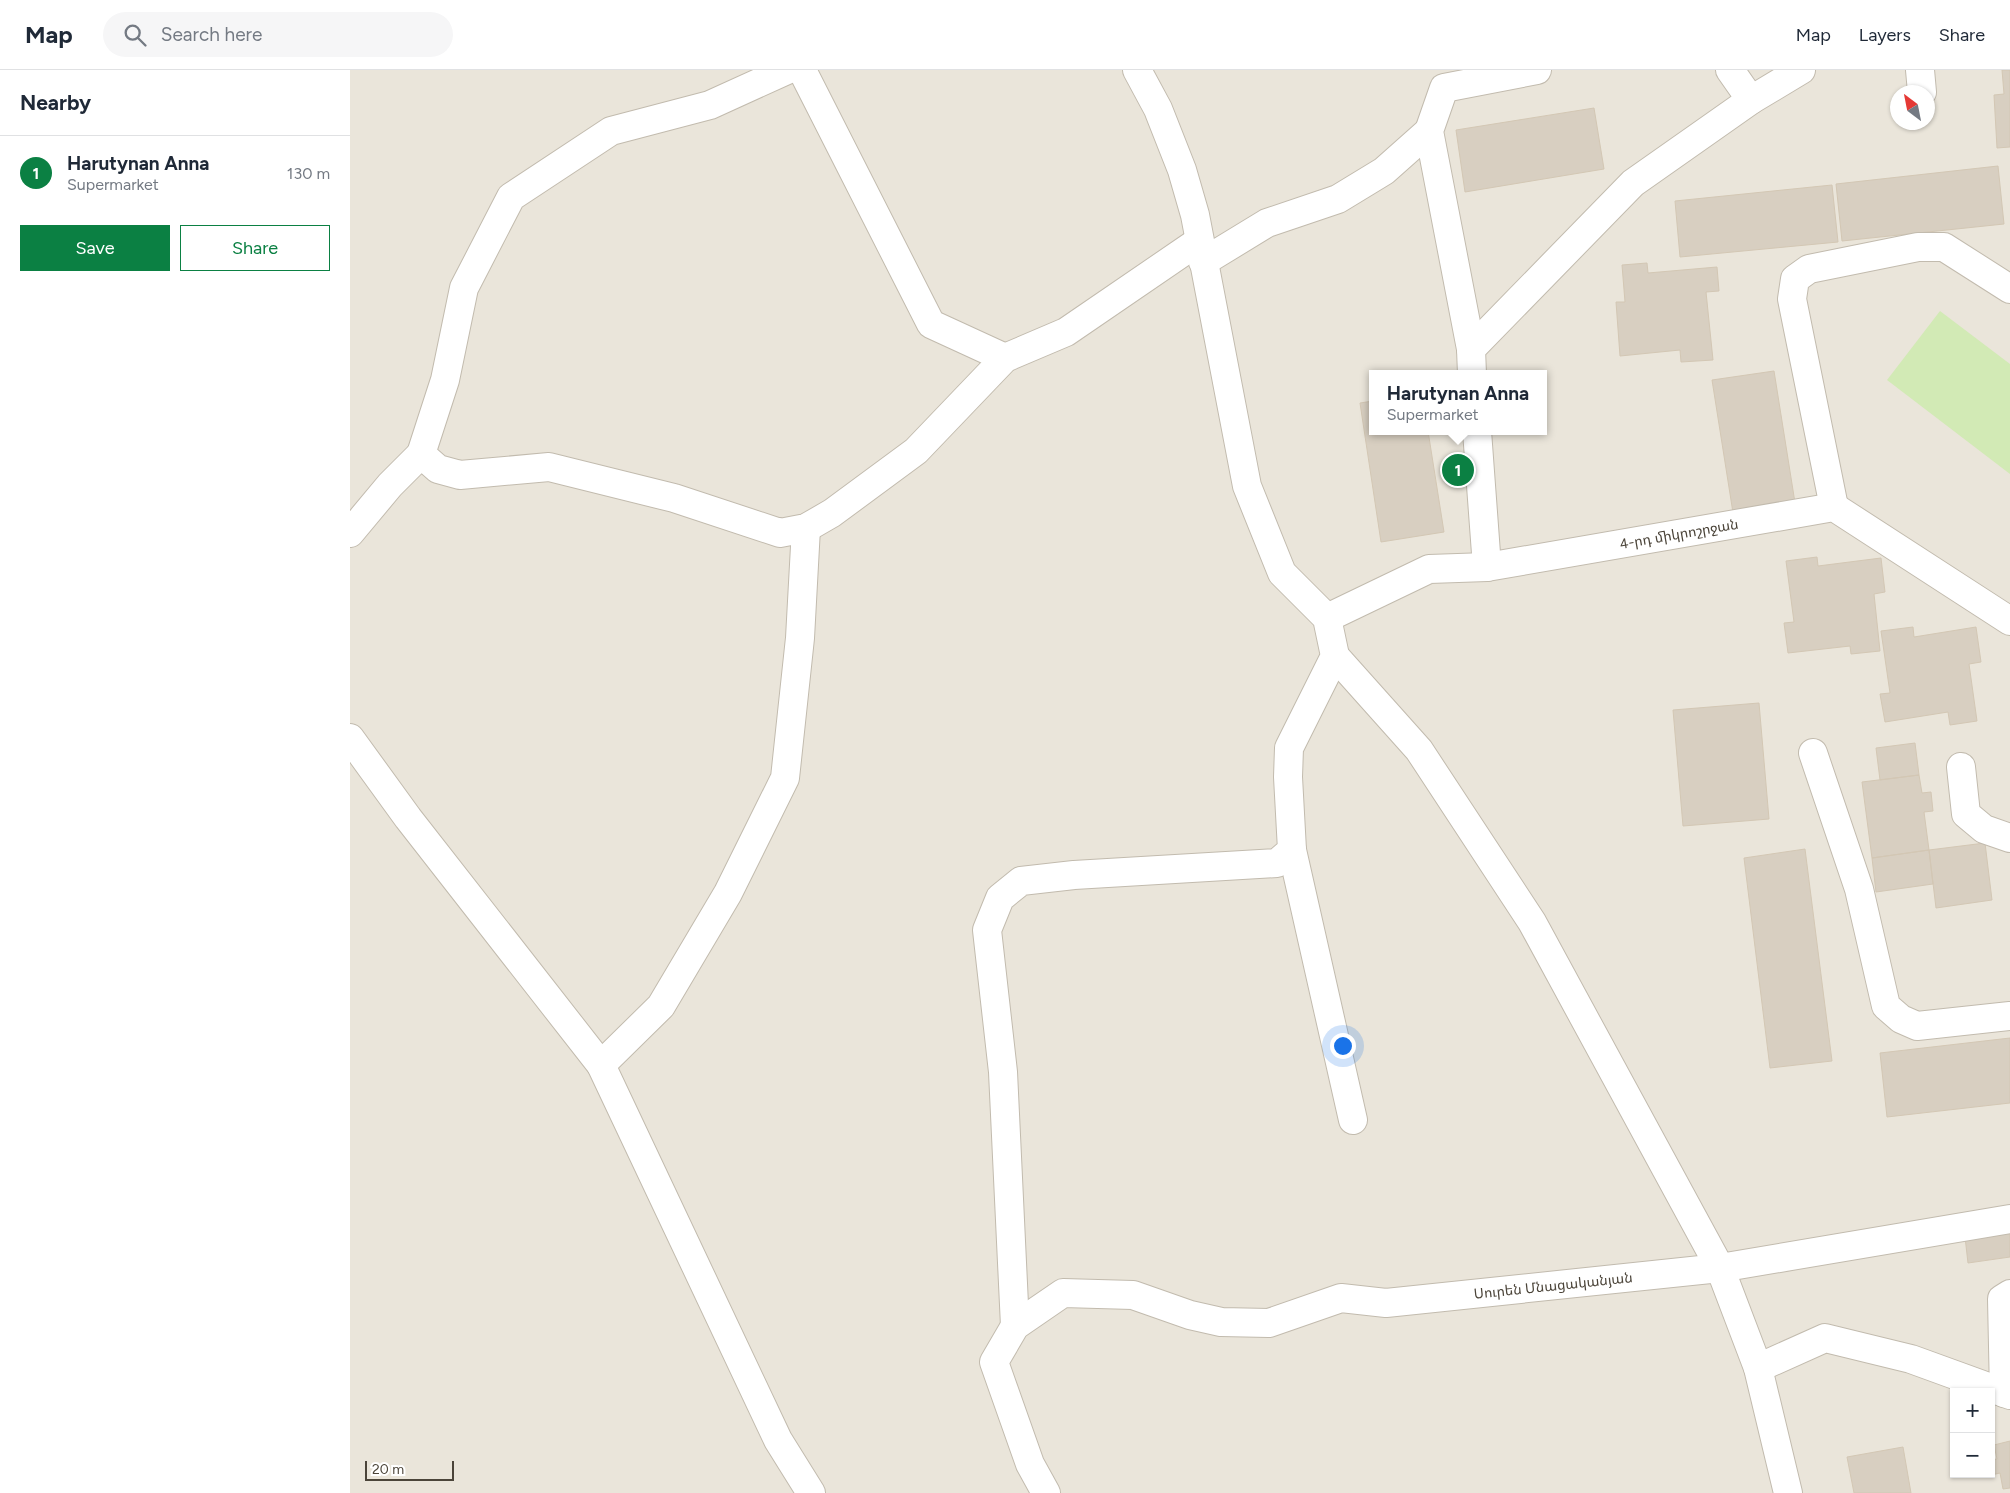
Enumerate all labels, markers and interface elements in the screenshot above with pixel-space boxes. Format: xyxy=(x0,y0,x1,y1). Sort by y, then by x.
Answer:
search box xyxy=(103,12,453,57)
text: Map xyxy=(25,20,73,49)
icon: search xyxy=(121,21,149,49)
text: Search here xyxy=(161,23,262,46)
text: Map xyxy=(1796,24,1831,46)
text: Layers xyxy=(1859,24,1911,46)
text: Share xyxy=(1939,24,1985,46)
north arrow xyxy=(1890,85,1935,130)
text: Nearby xyxy=(20,90,91,115)
text: Harutynan Anna xyxy=(67,152,209,175)
text: 1 xyxy=(33,164,39,183)
text: 130 m xyxy=(287,164,330,183)
text: Supermarket xyxy=(67,175,159,194)
button: Save xyxy=(20,225,170,271)
button: Share xyxy=(180,225,330,271)
popup xyxy=(1369,370,1547,435)
text: Harutynan Anna xyxy=(1387,382,1529,405)
text: Supermarket xyxy=(1387,405,1479,424)
pin: 1 xyxy=(1442,451,1474,489)
street label: 4-րդ միկրոշրջան xyxy=(1618,516,1740,553)
your location xyxy=(1330,1033,1356,1059)
street label: Սուրեն Մնացականյան xyxy=(1473,1269,1633,1303)
map controls xyxy=(1950,1388,1995,1478)
button: + xyxy=(1950,1388,1995,1433)
button: − xyxy=(1950,1433,1995,1478)
scale bar xyxy=(365,1458,454,1481)
text: 20 m xyxy=(372,1461,404,1478)

